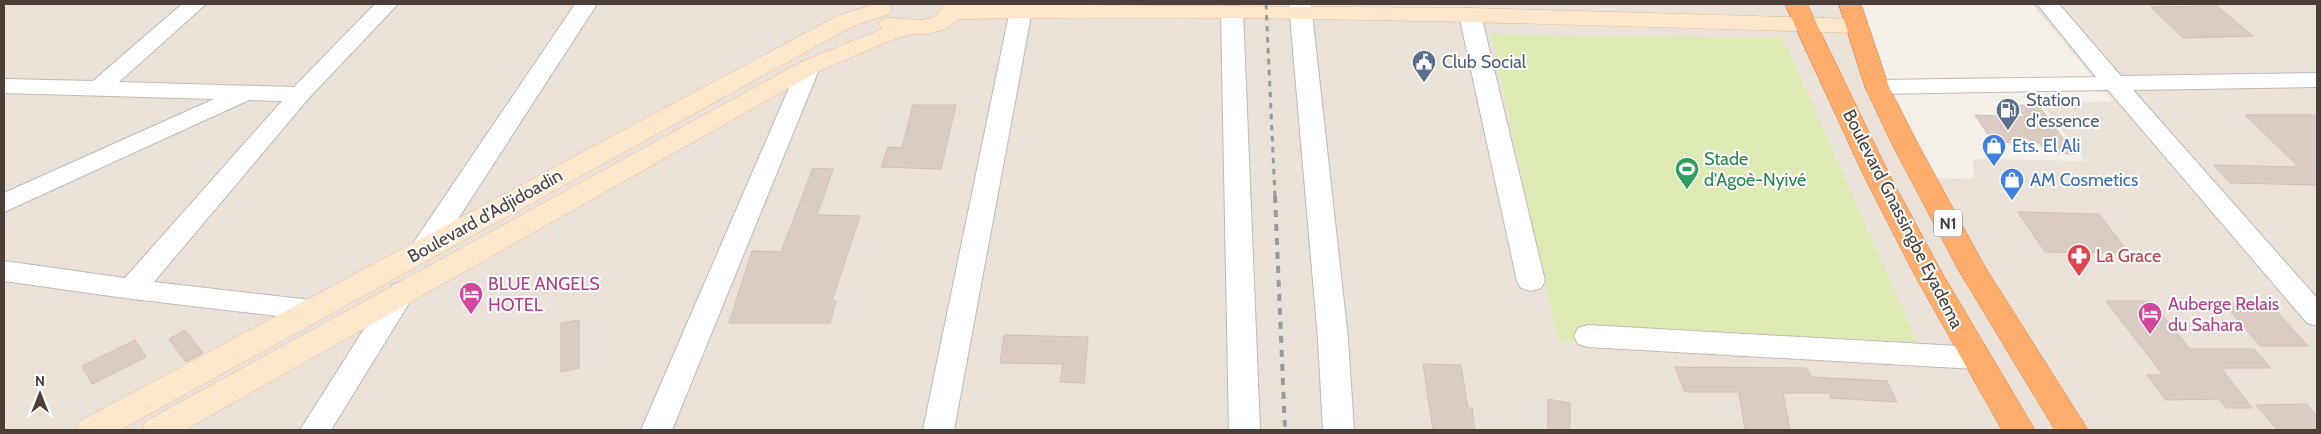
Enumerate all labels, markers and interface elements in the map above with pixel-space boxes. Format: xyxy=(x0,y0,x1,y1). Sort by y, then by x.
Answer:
public building icon: Club Social xyxy=(1411,49,1437,83)
place label: Club Social xyxy=(1442,51,1527,73)
place label: Station d'essence xyxy=(2026,89,2099,132)
fuel station icon: Station d'essence xyxy=(1995,97,2021,131)
street label: Boulevard Gnassingbe Eyadema xyxy=(1838,106,1968,333)
shop icon: Ets. El Ali xyxy=(1981,133,2007,167)
place label: Ets. El Ali xyxy=(2012,135,2080,157)
place label: Stade d'Agoè-Nyivé xyxy=(1704,148,1806,191)
sports icon: Stade d'Agoè-Nyivé xyxy=(1674,156,1700,190)
street label: Boulevard d'Adjidoadin xyxy=(404,164,566,268)
shop icon: AM Cosmetics xyxy=(1999,167,2025,201)
place label: AM Cosmetics xyxy=(2030,169,2138,191)
road number: N1 xyxy=(1934,210,1962,237)
pharmacy icon: La Grace xyxy=(2066,243,2092,277)
place label: La Grace xyxy=(2096,245,2161,267)
place label: BLUE ANGELS HOTEL xyxy=(488,273,600,316)
hotel icon: BLUE ANGELS HOTEL xyxy=(458,281,484,315)
place label: Auberge Relais du Sahara xyxy=(2168,293,2279,336)
hotel icon: Auberge Relais du Sahara xyxy=(2137,301,2163,335)
north arrow xyxy=(15,369,65,419)
text: N xyxy=(35,372,45,390)

